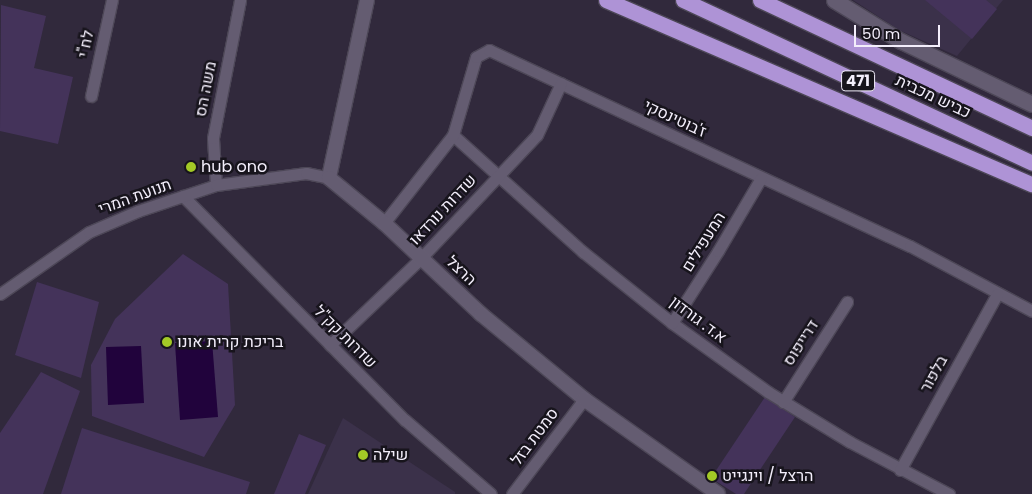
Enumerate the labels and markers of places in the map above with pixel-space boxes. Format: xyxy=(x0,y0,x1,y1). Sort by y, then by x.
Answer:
place label: hub ono xyxy=(201,157,267,177)
marker: hub ono xyxy=(185,161,197,173)
place label: בריכת קרית אונו xyxy=(177,332,283,352)
marker: בריכת קרית אונו xyxy=(161,336,173,348)
place label: שילה xyxy=(373,445,408,465)
marker: שילה xyxy=(357,449,369,461)
place label: הרצל / וינגייט xyxy=(722,466,813,486)
marker: הרצל / וינגייט xyxy=(706,470,718,482)

